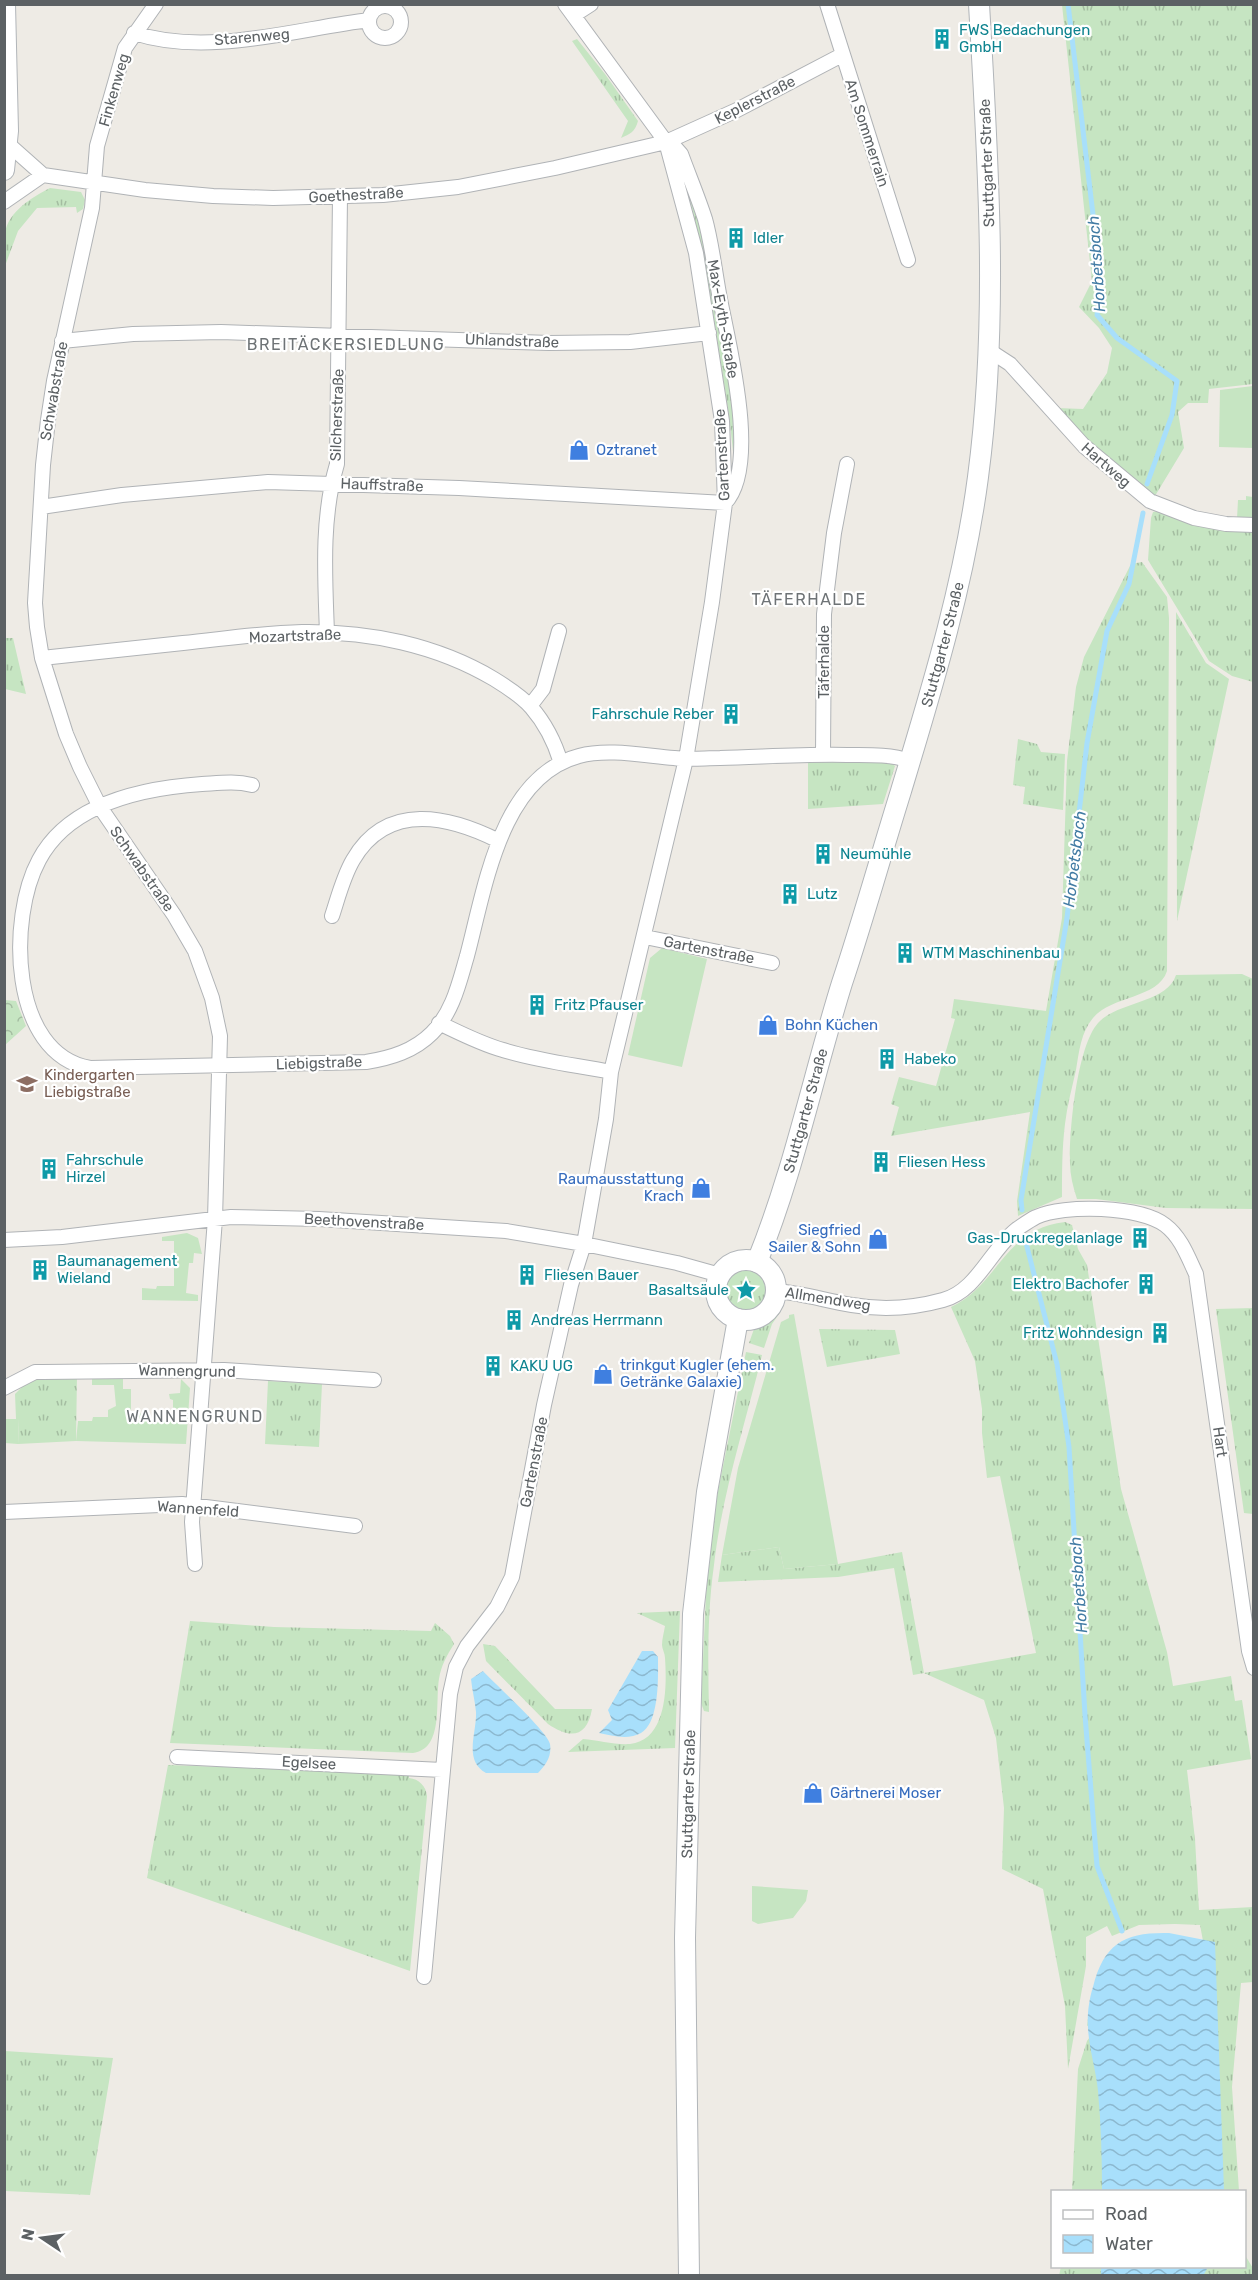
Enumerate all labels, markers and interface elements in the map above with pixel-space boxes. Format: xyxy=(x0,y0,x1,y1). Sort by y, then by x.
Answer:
place label: FWS Bedachungen GmbH xyxy=(959,21,1090,56)
street label: Starenweg xyxy=(214,25,290,49)
building icon: FWS Bedachungen GmbH xyxy=(930,27,954,51)
street label: Finkenweg xyxy=(95,51,133,129)
street label: Keplerstraße xyxy=(712,72,798,128)
street label: Am Sommerrain xyxy=(841,77,893,189)
street label: Stuttgarter Straße xyxy=(976,98,998,228)
street label: Goethestraße xyxy=(308,184,404,206)
water label: Horbetsbach xyxy=(1084,215,1109,313)
building icon: Idler xyxy=(724,226,748,250)
place label: Idler xyxy=(753,229,784,247)
street label: Max-Eyth-Straße xyxy=(704,258,742,380)
street label: Uhlandstraße xyxy=(465,330,559,352)
district label: BREITÄCKERSIEDLUNG xyxy=(247,335,445,354)
street label: Schwabstraße xyxy=(36,340,72,442)
street label: Silcherstraße xyxy=(326,368,348,462)
street label: Gartenstraße xyxy=(711,409,733,501)
shop icon: Oztranet xyxy=(567,438,591,462)
street label: Hartweg xyxy=(1078,439,1134,491)
place label: Oztranet xyxy=(596,441,657,459)
street label: Hauffstraße xyxy=(340,475,424,495)
street label: Stuttgarter Straße xyxy=(918,580,968,709)
district label: TÄFERHALDE xyxy=(751,590,867,609)
street label: Mozartstraße xyxy=(248,625,342,647)
street label: Täferhalde xyxy=(815,625,833,699)
building icon: Fahrschule Reber xyxy=(719,702,743,726)
place label: Fahrschule Reber xyxy=(592,705,714,723)
water label: Horbetsbach xyxy=(1059,810,1090,908)
street label: Schwabstraße xyxy=(106,823,178,915)
building icon: Neumühle xyxy=(811,842,835,866)
place label: Neumühle xyxy=(840,845,911,863)
building icon: Lutz xyxy=(778,882,802,906)
place label: Lutz xyxy=(807,885,838,903)
street label: Gartenstraße xyxy=(662,932,756,968)
building icon: WTM Maschinenbau xyxy=(893,941,917,965)
place label: WTM Maschinenbau xyxy=(922,944,1060,962)
building icon: Fritz Pfauser xyxy=(525,993,549,1017)
place label: Fritz Pfauser xyxy=(554,996,644,1014)
shop icon: Bohn Küchen xyxy=(756,1013,780,1037)
place label: Bohn Küchen xyxy=(785,1016,878,1034)
street label: Stuttgarter Straße xyxy=(780,1046,832,1175)
building icon: Habeko xyxy=(875,1047,899,1071)
place label: Habeko xyxy=(904,1050,956,1068)
street label: Liebigstraße xyxy=(275,1052,363,1074)
place label: Kindergarten Liebigstraße xyxy=(44,1066,135,1101)
school or university icon: Kindergarten Liebigstraße xyxy=(15,1072,39,1096)
building icon: Fliesen Hess xyxy=(869,1150,893,1174)
place label: Fahrschule Hirzel xyxy=(66,1151,144,1186)
place label: Fliesen Hess xyxy=(898,1153,986,1171)
building icon: Fahrschule Hirzel xyxy=(37,1157,61,1181)
place label: Raumausstattung Krach xyxy=(558,1170,684,1205)
shop icon: Raumausstattung Krach xyxy=(689,1176,713,1200)
street label: Beethovenstraße xyxy=(303,1210,425,1234)
place label: Siegfried Sailer & Sohn xyxy=(768,1221,861,1256)
building icon: Gas-Druckregelanlage xyxy=(1128,1226,1152,1250)
shop icon: Siegfried Sailer & Sohn xyxy=(866,1227,890,1251)
place label: Gas-Druckregelanlage xyxy=(967,1229,1123,1247)
place label: Baumanagement Wieland xyxy=(57,1252,177,1287)
building icon: Baumanagement Wieland xyxy=(28,1258,52,1282)
building icon: Fliesen Bauer xyxy=(515,1263,539,1287)
place label: Fliesen Bauer xyxy=(544,1266,639,1284)
building icon: Elektro Bachofer xyxy=(1134,1272,1158,1296)
place label: Elektro Bachofer xyxy=(1012,1275,1129,1293)
place icon: Basaltsäule xyxy=(734,1278,758,1302)
place label: Basaltsäule xyxy=(648,1281,729,1299)
street label: Allmendweg xyxy=(784,1283,872,1315)
building icon: Andreas Herrmann xyxy=(502,1308,526,1332)
place label: Andreas Herrmann xyxy=(531,1311,663,1329)
building icon: Fritz Wohndesign xyxy=(1148,1321,1172,1345)
place label: Fritz Wohndesign xyxy=(1023,1324,1143,1342)
building icon: KAKU UG xyxy=(481,1354,505,1378)
place label: trinkgut Kugler (ehem. Getränke Galaxie) xyxy=(620,1356,774,1391)
place label: KAKU UG xyxy=(510,1357,573,1375)
street label: Wannengrund xyxy=(138,1361,236,1381)
shop icon: trinkgut Kugler (ehem. Getränke Galaxie) xyxy=(591,1362,615,1386)
district label: WANNENGRUND xyxy=(126,1407,264,1426)
street label: Gartenstraße xyxy=(516,1415,552,1509)
street label: Hart xyxy=(1209,1426,1231,1459)
street label: Wannenfeld xyxy=(156,1497,240,1521)
water label: Horbetsbach xyxy=(1066,1536,1091,1634)
street label: Stuttgarter Straße xyxy=(678,1730,699,1859)
street label: Egelsee xyxy=(281,1753,337,1773)
shop icon: Gärtnerei Moser xyxy=(801,1781,825,1805)
place label: Gärtnerei Moser xyxy=(830,1784,941,1802)
legend xyxy=(1051,2190,1246,2268)
text: Road xyxy=(1105,2203,1148,2225)
north arrow xyxy=(12,2208,72,2268)
text: N xyxy=(17,2227,38,2242)
text: Water xyxy=(1105,2233,1153,2255)

